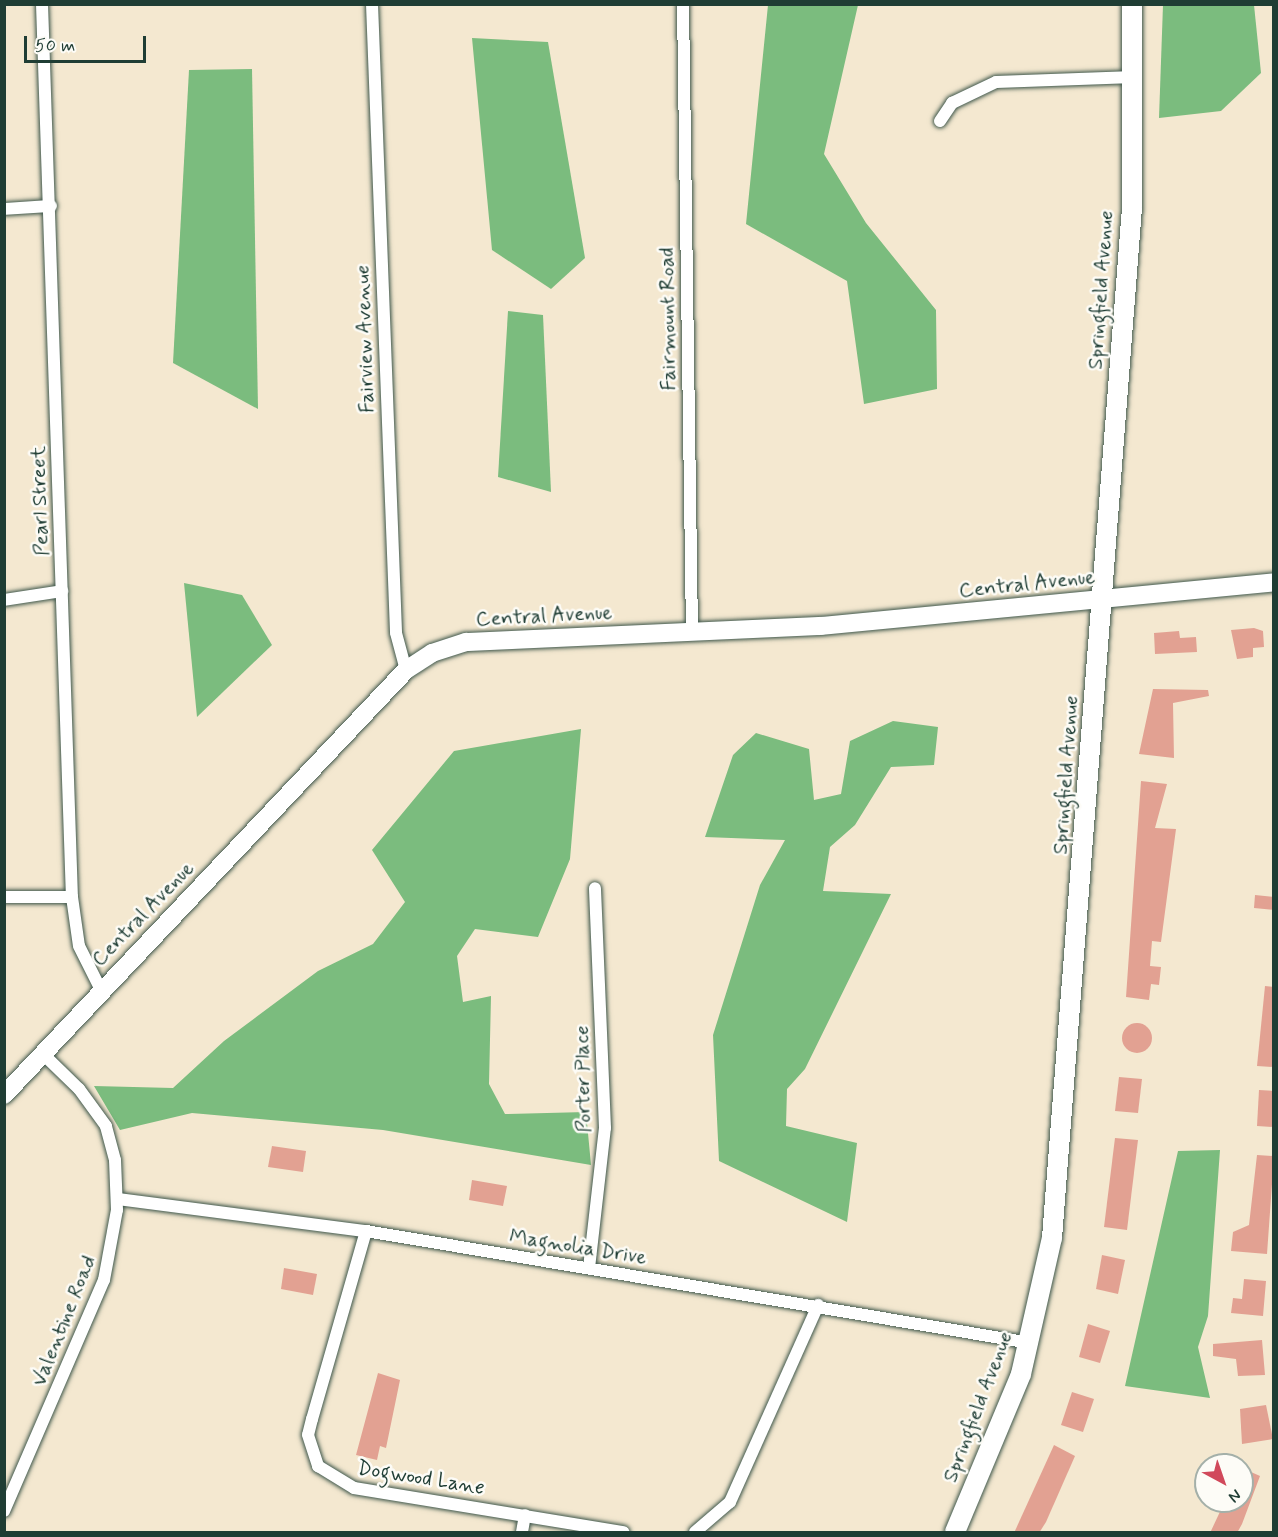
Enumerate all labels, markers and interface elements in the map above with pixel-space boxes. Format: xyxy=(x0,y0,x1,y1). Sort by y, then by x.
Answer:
scale bar xyxy=(27,24,148,62)
text: 50 m xyxy=(35,34,75,58)
street label: Springfield Avenue xyxy=(1083,207,1119,373)
street label: Fairmount Road xyxy=(654,248,682,390)
street label: Fairview Avenue xyxy=(350,266,380,412)
street label: Pearl Street xyxy=(25,446,55,556)
street label: Central Avenue xyxy=(955,564,1099,604)
street label: Central Avenue xyxy=(472,600,616,632)
street label: Springfield Avenue xyxy=(1048,692,1084,858)
street label: Central Avenue xyxy=(85,854,201,974)
street label: Porter Place xyxy=(569,1025,597,1133)
street label: Magnolia Drive xyxy=(508,1224,648,1270)
street label: Valentine Road xyxy=(27,1253,101,1389)
street label: Springfield Avenue xyxy=(937,1326,1019,1488)
north arrow xyxy=(1194,1453,1254,1513)
street label: Dogwood Lane xyxy=(357,1456,485,1500)
text: N xyxy=(1224,1484,1245,1507)

